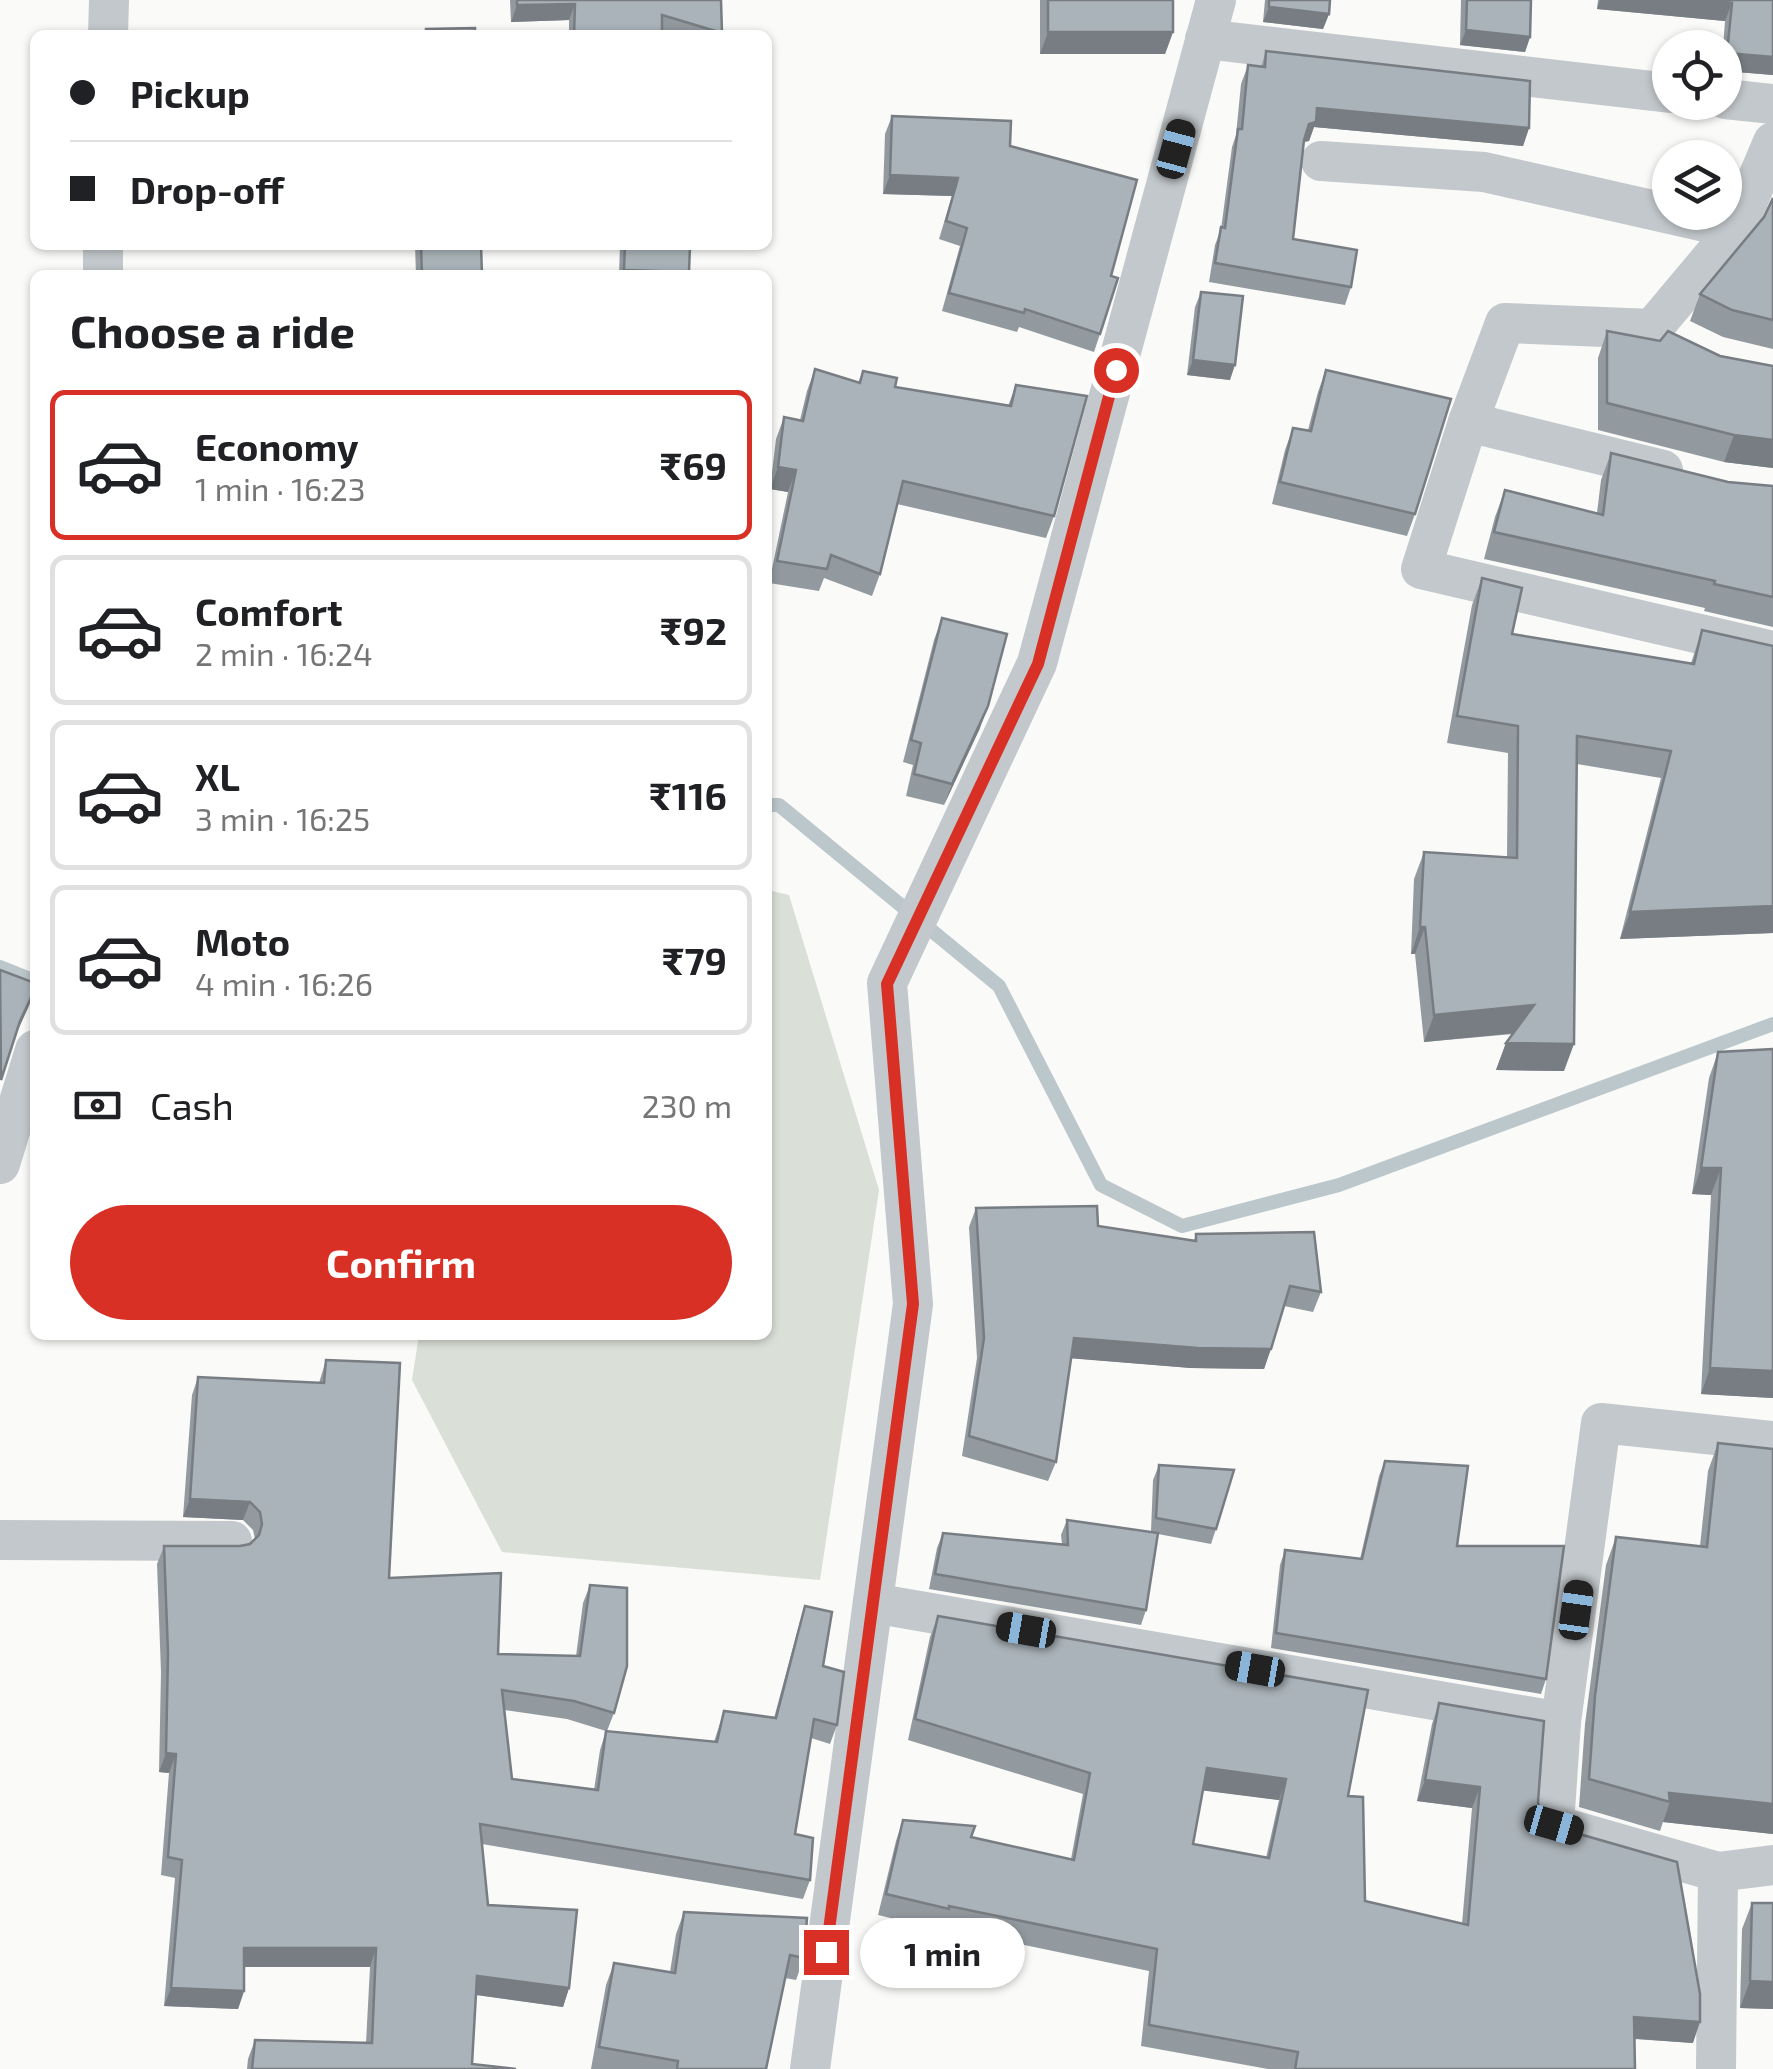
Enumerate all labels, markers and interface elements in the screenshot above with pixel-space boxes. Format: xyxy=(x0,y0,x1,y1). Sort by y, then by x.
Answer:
map controls xyxy=(1652,30,1742,230)
button: locate xyxy=(1652,30,1742,120)
text: Pickup xyxy=(130,70,250,116)
car xyxy=(1154,116,1198,182)
button: layers xyxy=(1652,140,1742,230)
text: Drop-off xyxy=(130,166,284,212)
text: Choose a ride xyxy=(70,303,355,357)
route start xyxy=(1094,348,1139,393)
icon: car xyxy=(75,420,165,510)
text: Economy xyxy=(195,423,359,469)
text: ₹69 xyxy=(660,442,727,488)
text: 1 min · 16:23 xyxy=(195,469,366,507)
icon: car xyxy=(75,585,165,675)
text: Comfort xyxy=(195,588,343,634)
text: ₹92 xyxy=(660,607,727,653)
text: 2 min · 16:24 xyxy=(195,634,373,672)
icon: car xyxy=(75,750,165,840)
text: XL xyxy=(195,753,240,799)
text: ₹116 xyxy=(649,772,727,818)
text: 3 min · 16:25 xyxy=(195,799,370,837)
icon: car xyxy=(75,915,165,1005)
text: Moto xyxy=(195,918,290,964)
text: ₹79 xyxy=(662,937,727,983)
text: 4 min · 16:26 xyxy=(195,964,373,1002)
icon: cash xyxy=(70,1078,125,1133)
text: Cash xyxy=(150,1082,234,1128)
text: 230 m xyxy=(642,1086,732,1124)
button: Confirm xyxy=(70,1205,732,1320)
car xyxy=(1557,1578,1595,1642)
car xyxy=(994,1610,1058,1650)
car xyxy=(1223,1649,1287,1689)
car xyxy=(1521,1802,1587,1848)
callout: 1 min xyxy=(861,1917,1026,1987)
route end xyxy=(804,1930,849,1975)
text: 1 min xyxy=(904,1934,981,1972)

